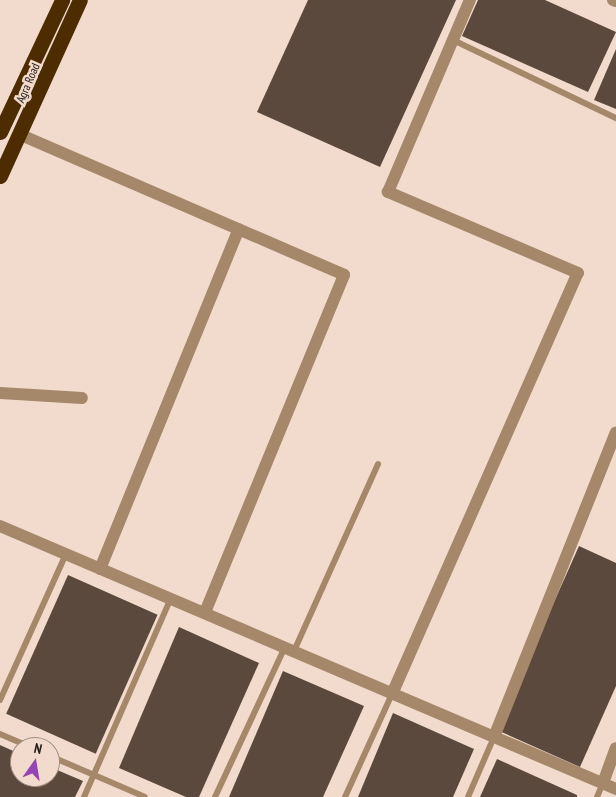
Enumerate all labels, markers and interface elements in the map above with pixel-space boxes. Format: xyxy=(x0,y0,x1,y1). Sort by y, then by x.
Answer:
street label: Agra Road xyxy=(13,61,43,105)
north arrow xyxy=(10,737,60,787)
text: N xyxy=(32,739,44,758)

